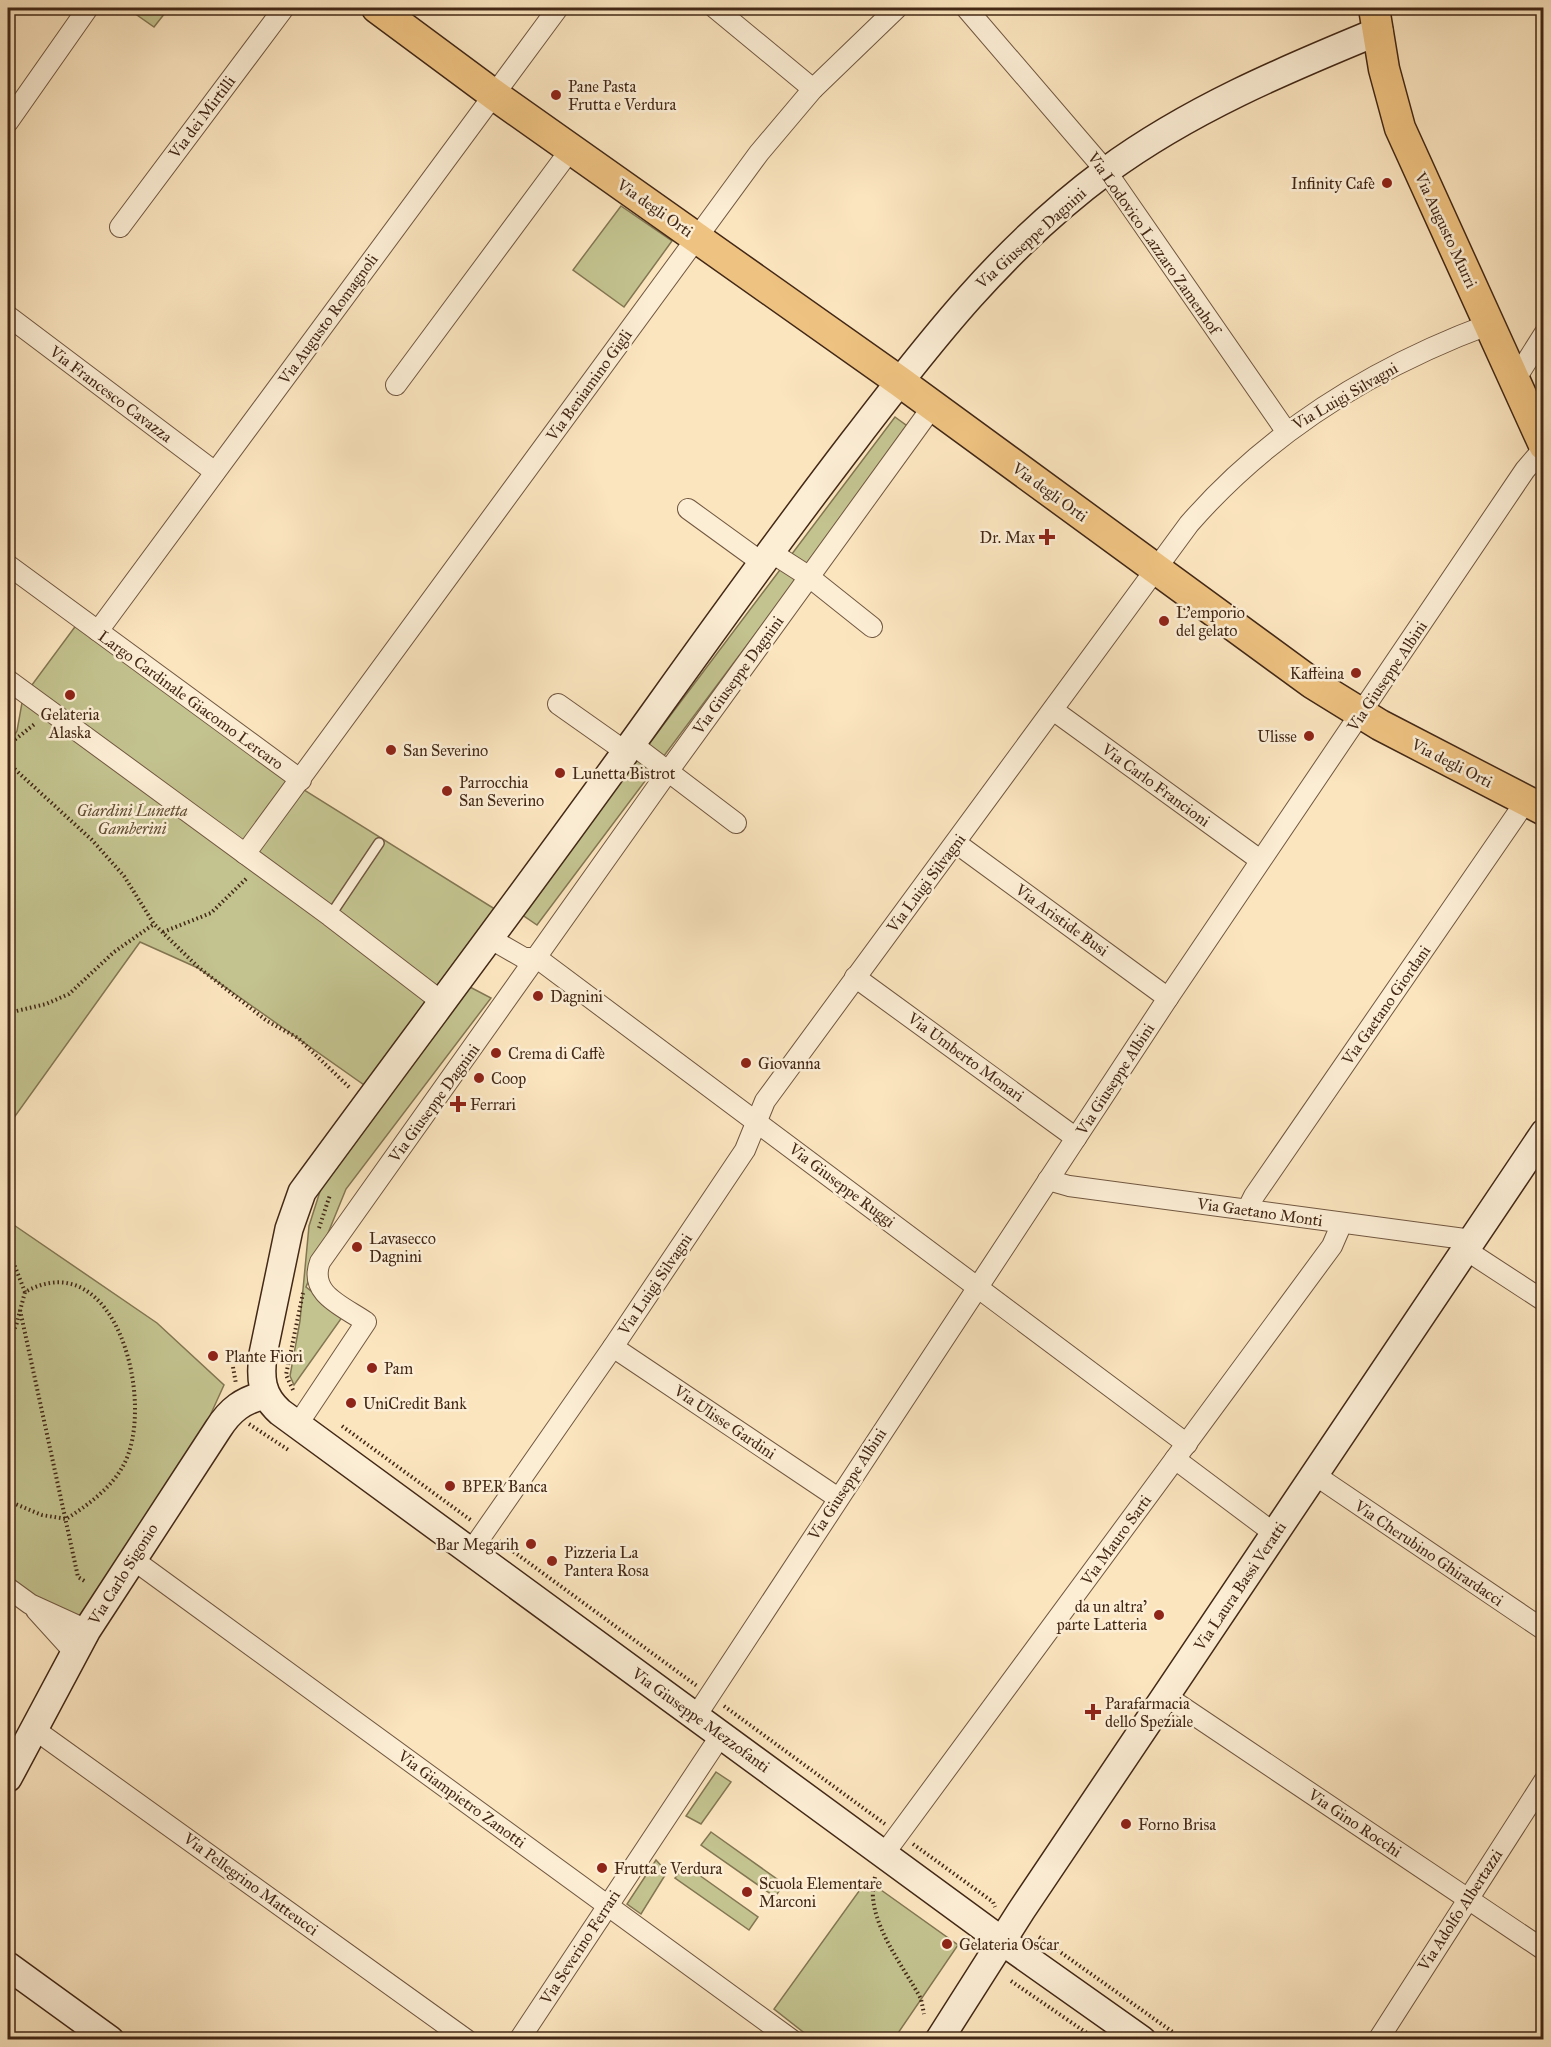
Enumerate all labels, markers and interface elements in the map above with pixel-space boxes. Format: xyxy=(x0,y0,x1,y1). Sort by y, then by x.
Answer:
street label: Via dei Mirtilli xyxy=(164,72,240,163)
place label: Pane Pasta Frutta e Verdura xyxy=(568,77,676,114)
marker: Pane Pasta Frutta e Verdura xyxy=(549,88,563,102)
street label: Via Lodovico Lazzaro Zamenhof xyxy=(1083,148,1226,340)
street label: Via Augusto Murri xyxy=(1410,168,1481,292)
street label: Via degli Orti xyxy=(612,174,697,242)
place label: Infinity Cafè xyxy=(1291,174,1375,193)
marker: Infinity Cafè xyxy=(1380,176,1394,190)
street label: Via Giuseppe Dagnini xyxy=(971,183,1091,294)
street label: Via Augusto Romagnoli xyxy=(274,250,383,389)
street label: Via Beniamino Gigli xyxy=(542,325,637,446)
street label: Via Francesco Cavazza xyxy=(45,341,176,446)
street label: Via Luigi Silvagni xyxy=(1288,358,1402,435)
street label: Via degli Orti xyxy=(1007,458,1092,527)
place label: Dr. Max xyxy=(980,528,1035,547)
marker: Dr. Max xyxy=(1040,530,1054,544)
place label: L'emporio del gelato xyxy=(1176,603,1245,641)
street label: Via Giuseppe Dagnini xyxy=(688,612,789,739)
marker: L'emporio del gelato xyxy=(1157,614,1171,628)
street label: Via Giuseppe Albini xyxy=(1342,617,1431,736)
street label: Largo Cardinale Giacomo Lercaro xyxy=(94,626,287,774)
place label: Kaffeina xyxy=(1290,664,1344,683)
marker: Kaffeina xyxy=(1349,666,1363,680)
marker: Gelateria Alaska xyxy=(63,688,77,702)
place label: Gelateria Alaska xyxy=(41,705,100,742)
place label: Ulisse xyxy=(1257,727,1297,746)
marker: Ulisse xyxy=(1302,729,1316,743)
street label: Via degli Orti xyxy=(1407,734,1496,793)
street label: Via Carlo Francioni xyxy=(1097,739,1214,831)
place label: San Severino xyxy=(403,741,488,760)
marker: San Severino xyxy=(384,743,398,757)
place label: Lunetta Bistrot xyxy=(572,764,676,783)
marker: Lunetta Bistrot xyxy=(553,766,567,780)
place label: Parrocchia San Severino xyxy=(459,773,544,810)
marker: Parrocchia San Severino xyxy=(440,784,454,798)
park label: Giardini Lunetta Gamberini xyxy=(76,801,188,838)
street label: Via Luigi Silvagni xyxy=(882,830,970,937)
street label: Via Aristide Busi xyxy=(1011,879,1113,960)
street label: Via Gaetano Giordani xyxy=(1337,941,1435,1069)
place label: Dagnini xyxy=(550,987,604,1007)
marker: Dagnini xyxy=(531,989,545,1003)
street label: Via Umberto Monari xyxy=(903,1008,1028,1106)
street label: Via Giuseppe Albini xyxy=(1071,1019,1158,1139)
street label: Via Giuseppe Dagnini xyxy=(384,1040,485,1167)
place label: Crema di Caffè xyxy=(508,1044,605,1063)
marker: Crema di Caffè xyxy=(489,1046,503,1060)
place label: Giovanna xyxy=(758,1054,821,1073)
marker: Giovanna xyxy=(739,1056,753,1070)
place label: Coop xyxy=(491,1069,526,1088)
marker: Coop xyxy=(472,1071,486,1085)
place label: Ferrari xyxy=(470,1095,517,1114)
marker: Ferrari xyxy=(451,1097,465,1111)
street label: Via Giuseppe Ruggi xyxy=(784,1138,899,1232)
street label: Via Gaetano Monti xyxy=(1195,1194,1325,1230)
place label: Lavasecco Dagnini xyxy=(369,1229,436,1267)
street label: Via Luigi Silvagni xyxy=(613,1229,697,1340)
marker: Lavasecco Dagnini xyxy=(350,1240,364,1254)
place label: Plante Fiori xyxy=(225,1347,304,1366)
marker: Plante Fiori xyxy=(206,1349,220,1363)
place label: Pam xyxy=(384,1359,414,1378)
marker: Pam xyxy=(365,1361,379,1375)
street label: Via Ulisse Gardini xyxy=(670,1380,780,1463)
place label: UniCredit Bank xyxy=(363,1394,467,1413)
marker: UniCredit Bank xyxy=(344,1396,358,1410)
street label: Via Giuseppe Albini xyxy=(803,1424,890,1544)
place label: BPER Banca xyxy=(462,1477,548,1496)
marker: BPER Banca xyxy=(443,1479,457,1493)
street label: Via Mauro Sarti xyxy=(1076,1491,1156,1590)
street label: Via Cherubino Ghirardacci xyxy=(1350,1495,1508,1610)
street label: Via Laura Bassi Veratti xyxy=(1189,1518,1290,1655)
street label: Via Carlo Sigonio xyxy=(84,1520,163,1629)
place label: Bar Megarih xyxy=(436,1535,519,1555)
marker: Bar Megarih xyxy=(524,1537,538,1551)
place label: Pizzeria La Pantera Rosa xyxy=(564,1543,649,1580)
marker: Pizzeria La Pantera Rosa xyxy=(545,1554,559,1568)
place label: da un altra' parte Latteria xyxy=(1056,1597,1147,1634)
marker: da un altra' parte Latteria xyxy=(1152,1608,1166,1622)
street label: Via Giuseppe Mezzofanti xyxy=(628,1663,774,1777)
place label: Parafarmacia dello Speziale xyxy=(1105,1694,1194,1731)
marker: Parafarmacia dello Speziale xyxy=(1086,1705,1100,1719)
street label: Via Giampietro Zanotti xyxy=(393,1746,530,1852)
street label: Via Gino Rocchi xyxy=(1304,1784,1406,1861)
place label: Forno Brisa xyxy=(1138,1815,1216,1834)
marker: Forno Brisa xyxy=(1119,1817,1133,1831)
street label: Via Pellegrino Matteucci xyxy=(178,1828,323,1941)
street label: Via Adolfo Albertazzi xyxy=(1413,1845,1507,1975)
place label: Frutta e Verdura xyxy=(614,1859,722,1878)
marker: Frutta e Verdura xyxy=(595,1861,609,1875)
place label: Scuola Elementare Marconi xyxy=(759,1874,882,1911)
marker: Scuola Elementare Marconi xyxy=(740,1885,754,1899)
street label: Via Severino Ferrari xyxy=(535,1886,624,2008)
place label: Gelateria Oscar xyxy=(959,1935,1059,1954)
marker: Gelateria Oscar xyxy=(940,1937,954,1951)

